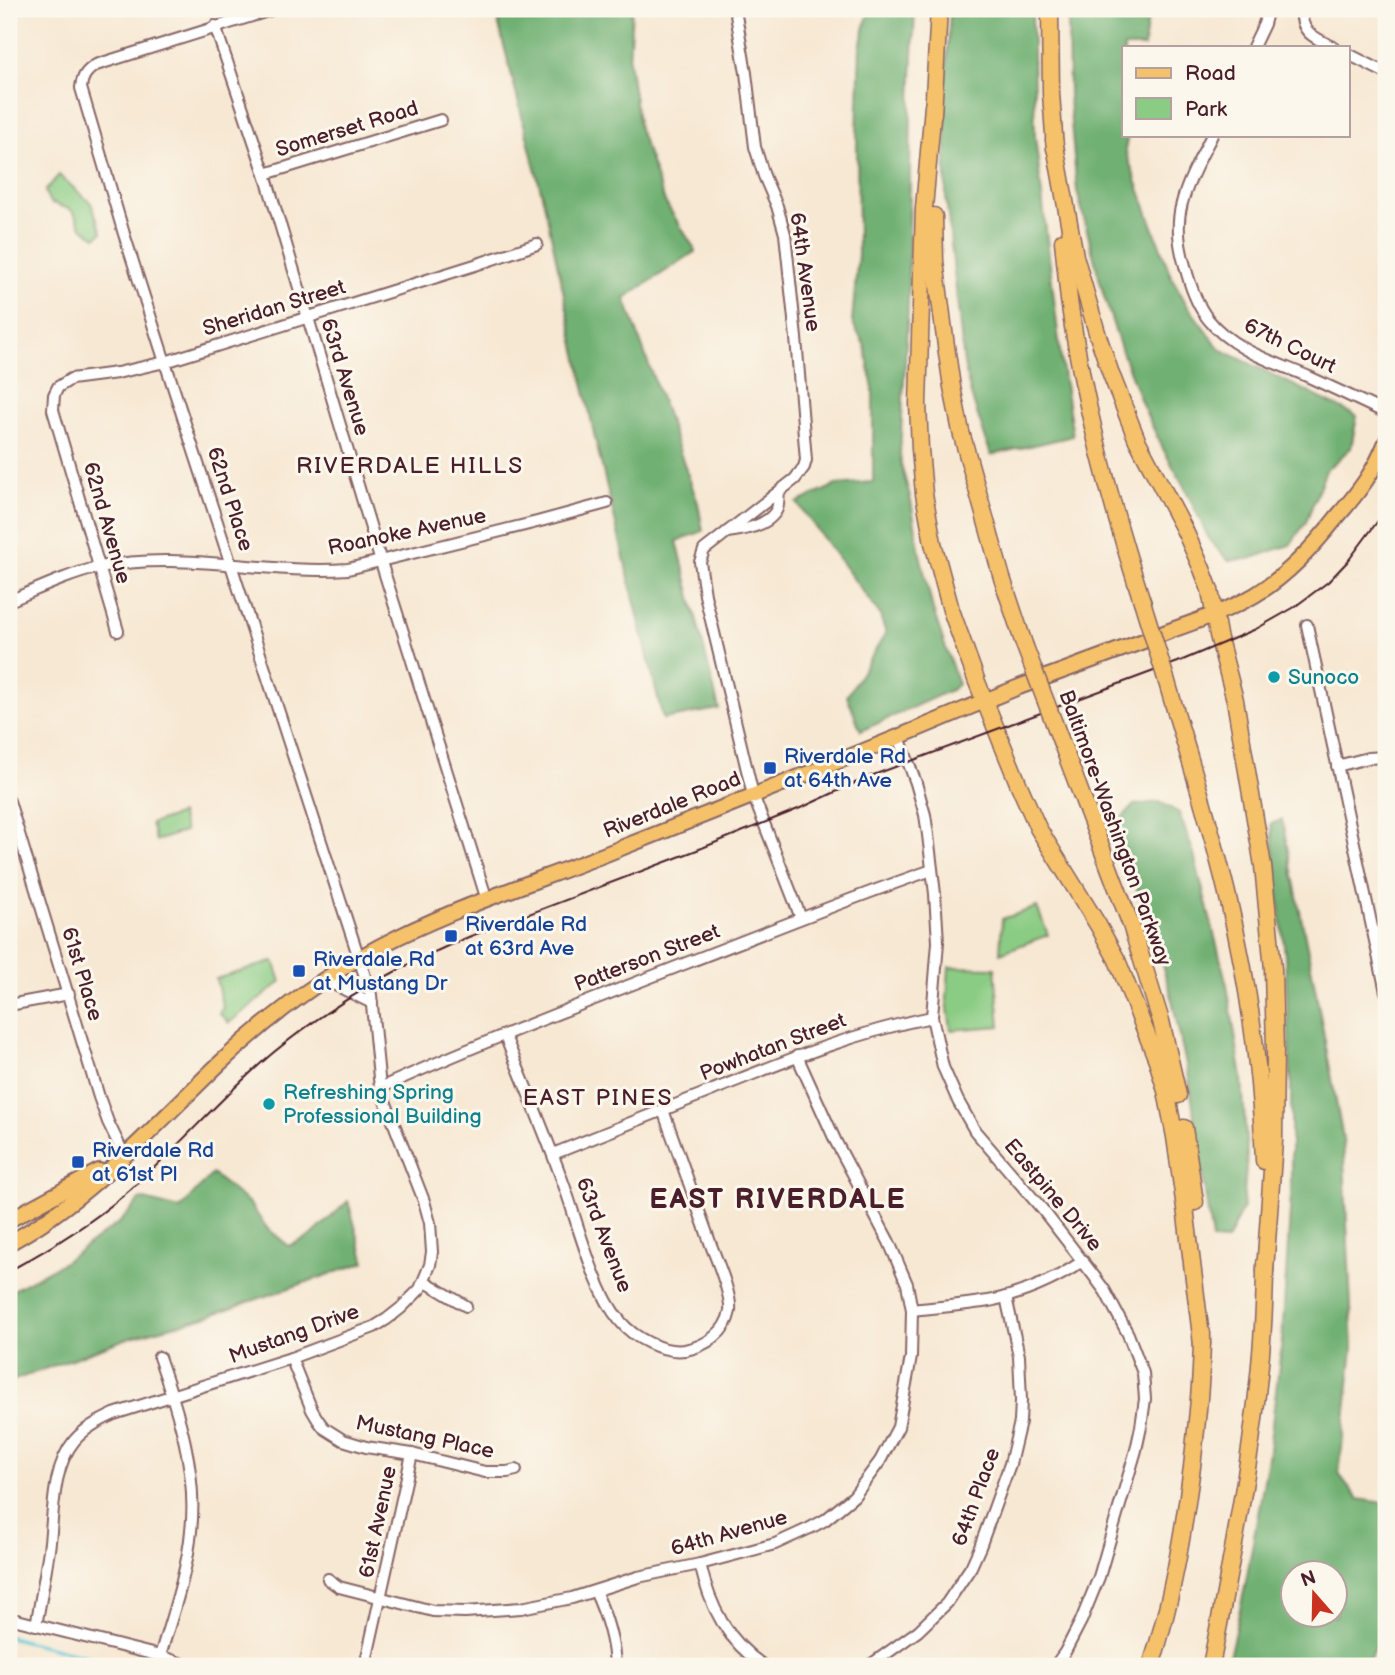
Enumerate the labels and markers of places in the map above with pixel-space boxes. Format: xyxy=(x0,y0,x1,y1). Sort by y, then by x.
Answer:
place label: Sunoco xyxy=(1288,665,1359,690)
marker: Sunoco xyxy=(1266,669,1282,685)
place label: Riverdale Rd at 64th Ave xyxy=(784,744,906,793)
marker: Riverdale Rd at 64th Ave xyxy=(762,760,778,776)
place label: Riverdale Rd at 63rd Ave xyxy=(465,912,587,961)
marker: Riverdale Rd at 63rd Ave xyxy=(443,928,459,944)
place label: Riverdale Rd at Mustang Dr xyxy=(313,947,448,996)
marker: Riverdale Rd at Mustang Dr xyxy=(291,963,307,979)
place label: Refreshing Spring Professional Building xyxy=(283,1080,482,1129)
marker: Refreshing Spring Professional Building xyxy=(261,1096,277,1112)
place label: Riverdale Rd at 61st Pl xyxy=(92,1138,214,1187)
marker: Riverdale Rd at 61st Pl xyxy=(70,1154,86,1170)

